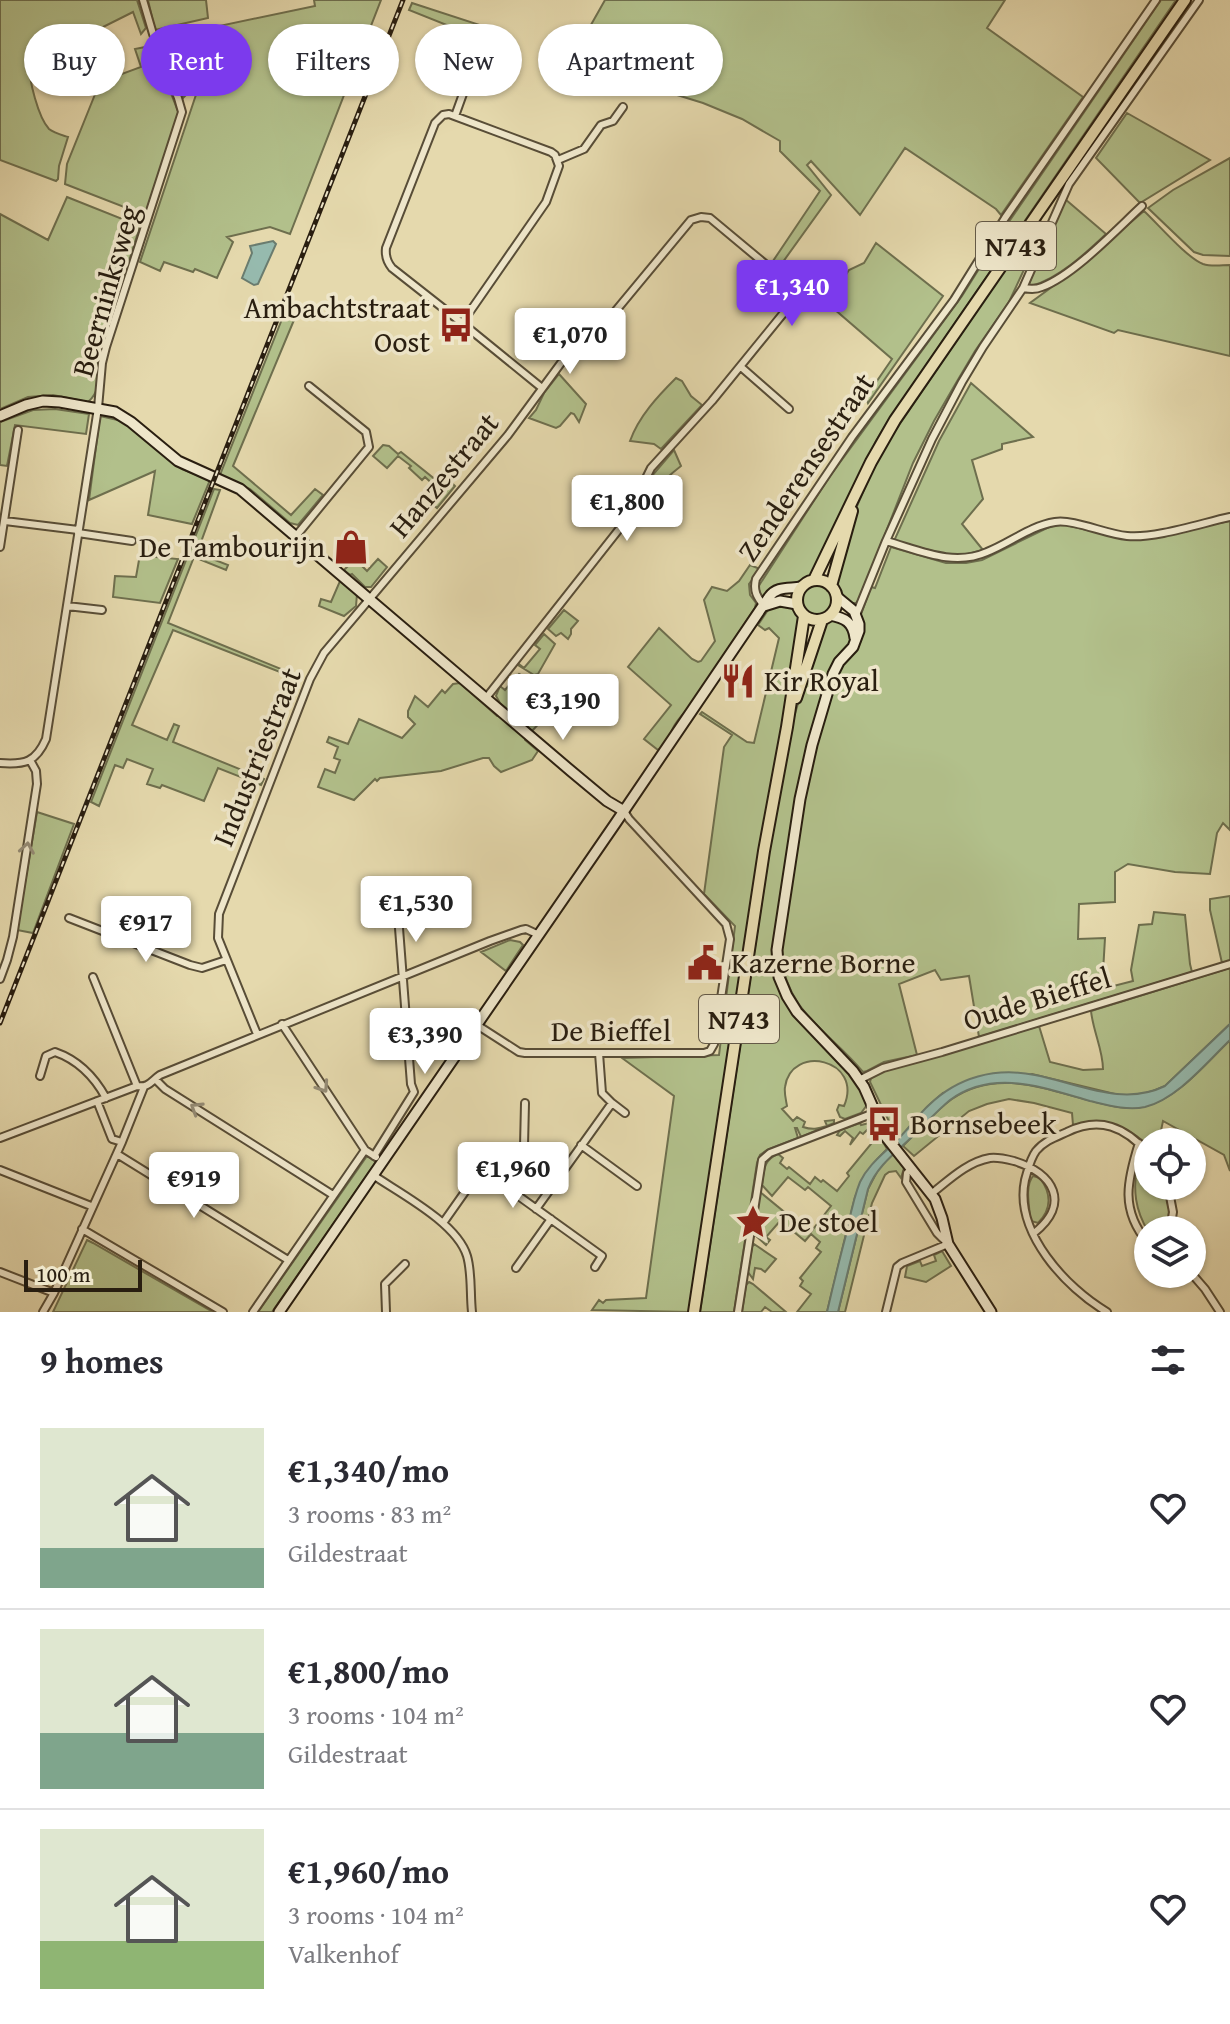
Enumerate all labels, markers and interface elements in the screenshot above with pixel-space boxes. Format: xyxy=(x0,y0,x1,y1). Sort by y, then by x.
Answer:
chip: Buy xyxy=(24,24,125,96)
chip: Rent xyxy=(141,24,252,96)
chip: Filters xyxy=(268,24,399,96)
chip: New xyxy=(415,24,522,96)
chip: Apartment xyxy=(538,24,723,96)
street label: Beerninksweg xyxy=(60,200,151,382)
road number: N743 xyxy=(976,222,1056,270)
pin: €1,340 xyxy=(727,260,857,328)
text: €1,340 xyxy=(755,266,829,305)
place label: Ambachtstraat Oost xyxy=(244,285,430,363)
bus stop icon: Ambachtstraat Oost xyxy=(437,306,475,344)
pin: €1,070 xyxy=(505,308,635,376)
text: €1,070 xyxy=(533,314,607,353)
street label: Zenderensestraat xyxy=(726,363,885,570)
street label: Hanzestraat xyxy=(378,402,509,547)
pin: €1,800 xyxy=(562,475,692,543)
text: €1,800 xyxy=(590,481,664,520)
place label: De Tambourijn xyxy=(139,524,325,568)
shop icon: De Tambourijn xyxy=(332,528,370,566)
place label: Kir Royal xyxy=(764,658,879,702)
street label: Industriestraat xyxy=(200,660,312,853)
restaurant icon: Kir Royal xyxy=(719,662,757,700)
pin: €3,190 xyxy=(498,674,628,742)
text: €3,190 xyxy=(526,680,600,719)
one-way arrow xyxy=(18,841,35,855)
pin: €1,530 xyxy=(351,876,481,944)
text: €1,530 xyxy=(379,882,453,921)
pin: €917 xyxy=(99,896,193,964)
text: €917 xyxy=(119,902,173,941)
place label: Kazerne Borne xyxy=(731,940,916,984)
public building icon: Kazerne Borne xyxy=(686,944,724,982)
street label: Oude Bieffel xyxy=(957,955,1116,1041)
road number: N743 xyxy=(699,995,779,1043)
pin: €3,390 xyxy=(360,1008,490,1076)
street label: De Bieffel xyxy=(551,1008,671,1052)
text: €3,390 xyxy=(388,1014,462,1053)
one-way arrow xyxy=(314,1079,329,1093)
place label: Bornsebeek xyxy=(910,1101,1057,1145)
one-way arrow xyxy=(190,1103,205,1118)
bus stop icon: Bornsebeek xyxy=(865,1105,903,1143)
map controls xyxy=(1134,1128,1206,1288)
button: locate xyxy=(1134,1128,1206,1200)
pin: €1,960 xyxy=(448,1142,578,1210)
text: €1,960 xyxy=(476,1148,550,1187)
pin: €919 xyxy=(147,1152,241,1220)
text: €919 xyxy=(167,1158,221,1197)
place label: De stoel xyxy=(779,1199,878,1243)
place icon: De stoel xyxy=(734,1203,772,1241)
button: layers xyxy=(1134,1216,1206,1288)
scale bar xyxy=(24,1256,142,1292)
text: 100 m xyxy=(36,1258,91,1290)
text: 9 homes xyxy=(40,1336,164,1385)
icon: filters xyxy=(1146,1338,1190,1382)
text: €1,340/mo xyxy=(288,1445,449,1494)
icon: home xyxy=(104,1460,200,1556)
icon: heart xyxy=(1146,1486,1190,1530)
text: 3 rooms · 83 m² xyxy=(288,1494,451,1533)
text: Gildestraat xyxy=(288,1533,408,1572)
text: €1,800/mo xyxy=(288,1646,449,1695)
icon: home xyxy=(104,1661,200,1757)
icon: heart xyxy=(1146,1687,1190,1731)
text: 3 rooms · 104 m² xyxy=(288,1695,464,1734)
text: Gildestraat xyxy=(288,1734,408,1773)
text: €1,960/mo xyxy=(288,1846,449,1895)
icon: home xyxy=(104,1861,200,1957)
icon: heart xyxy=(1146,1887,1190,1931)
text: 3 rooms · 104 m² xyxy=(288,1895,464,1934)
text: Valkenhof xyxy=(288,1934,399,1973)

